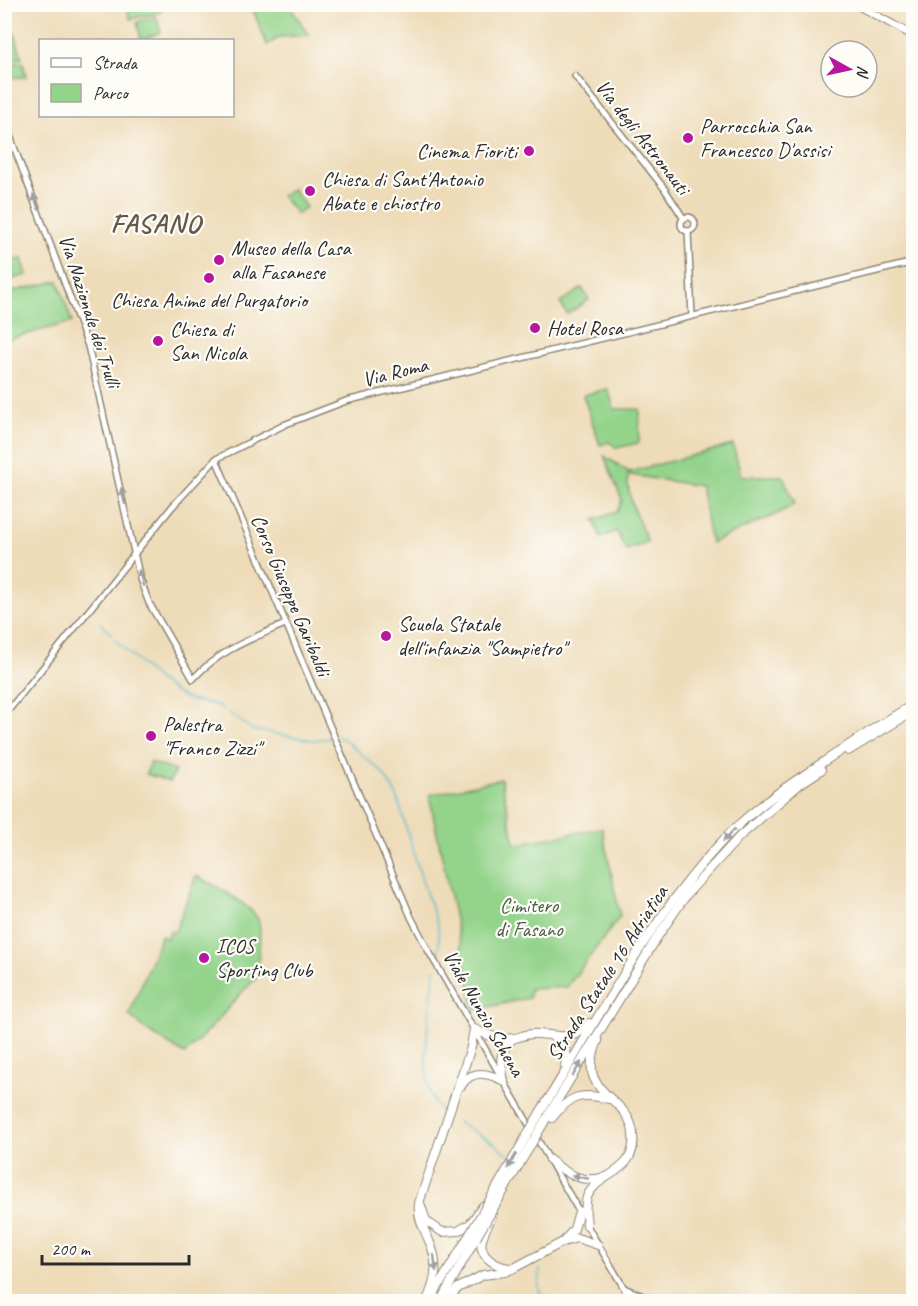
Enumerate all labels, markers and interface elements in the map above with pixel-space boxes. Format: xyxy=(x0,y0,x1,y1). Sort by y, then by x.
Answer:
legend xyxy=(39,39,234,117)
north arrow xyxy=(819,39,879,99)
text: Strada xyxy=(93,52,138,74)
text: N xyxy=(852,65,873,80)
street label: Via degli Astronauti xyxy=(590,74,698,202)
text: Parco xyxy=(93,82,129,104)
place label: Parrocchia San Francesco D'assisi xyxy=(700,113,833,163)
marker: Parrocchia San Francesco D'assisi xyxy=(681,131,695,145)
place label: Cinema Fioriti xyxy=(417,138,520,164)
marker: Cinema Fioriti xyxy=(522,144,536,158)
place label: Chiesa di Sant'Antonio Abate e chiostro xyxy=(322,166,485,216)
marker: Chiesa di Sant'Antonio Abate e chiostro xyxy=(303,184,317,198)
one-way arrow xyxy=(30,193,40,211)
district label: FASANO xyxy=(111,206,203,240)
street label: Via Nazionale dei Trulli xyxy=(53,231,128,393)
place label: Museo della Casa alla Fasanese xyxy=(231,235,353,285)
marker: Museo della Casa alla Fasanese xyxy=(212,253,226,267)
marker: Chiesa Anime del Purgatorio xyxy=(202,271,216,285)
place label: Chiesa Anime del Purgatorio xyxy=(111,287,310,313)
place label: Hotel Rosa xyxy=(547,315,625,341)
place label: Chiesa di San Nicola xyxy=(170,316,249,366)
marker: Hotel Rosa xyxy=(528,321,542,335)
marker: Chiesa di San Nicola xyxy=(151,334,165,348)
street label: Via Roma xyxy=(360,351,432,393)
one-way arrow xyxy=(118,486,127,505)
street label: Corso Giuseppe Garibaldi xyxy=(245,510,338,682)
one-way arrow xyxy=(136,569,145,587)
place label: Scuola Statale dell'infanzia "Sampietro" xyxy=(398,611,570,661)
marker: Scuola Statale dell'infanzia "Sampietro" xyxy=(379,629,393,643)
place label: Palestra "Franco Zizzi" xyxy=(163,711,265,761)
marker: Palestra "Franco Zizzi" xyxy=(144,729,158,743)
one-way arrow xyxy=(722,827,736,842)
street label: Strada Statale 16 Adriatica xyxy=(541,879,674,1066)
park label: Cimitero di Fasano xyxy=(495,892,564,942)
place label: ICOS Sporting Club xyxy=(216,933,314,983)
street label: Viale Nunzio Schena xyxy=(437,945,531,1082)
marker: ICOS Sporting Club xyxy=(197,951,211,965)
one-way arrow xyxy=(572,1060,582,1077)
one-way arrow xyxy=(506,1153,517,1169)
one-way arrow xyxy=(570,1172,589,1181)
scale bar xyxy=(42,1228,189,1266)
text: 200 m xyxy=(51,1238,92,1260)
one-way arrow xyxy=(430,1253,439,1272)

